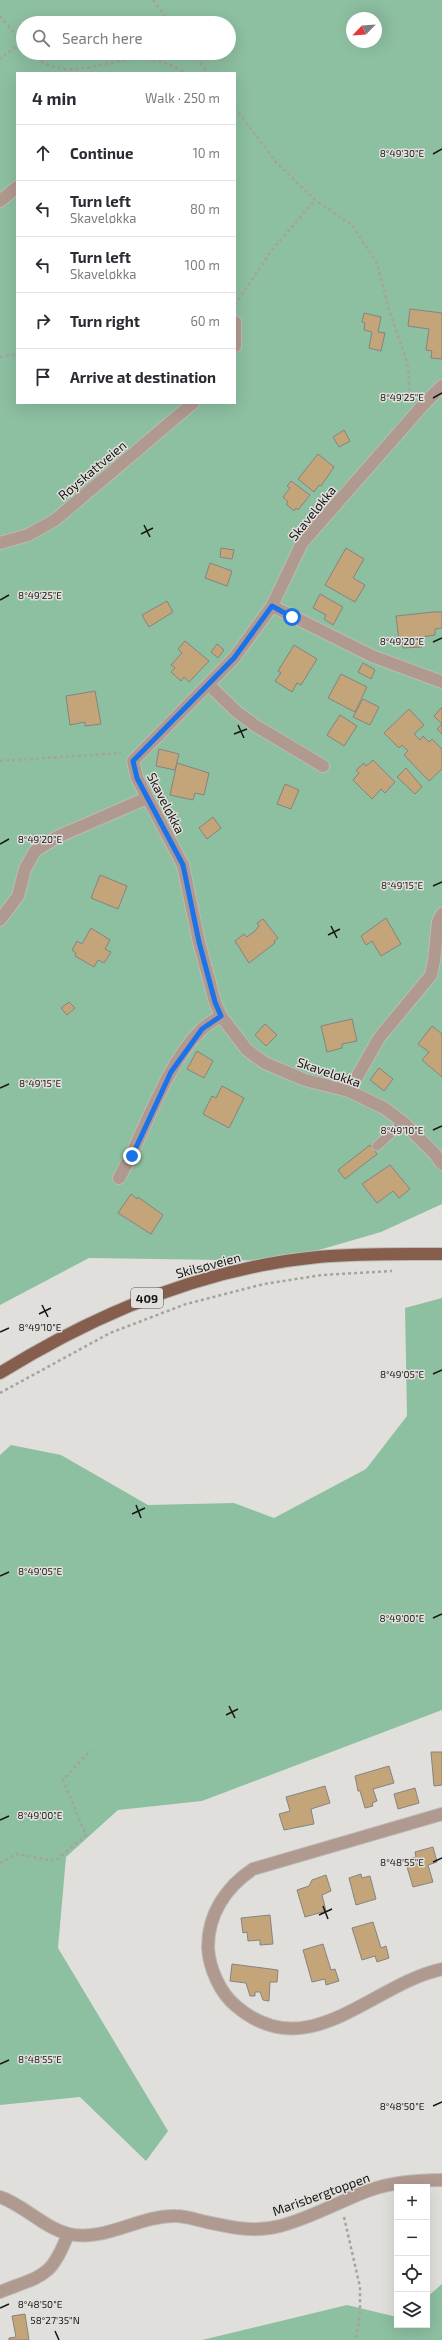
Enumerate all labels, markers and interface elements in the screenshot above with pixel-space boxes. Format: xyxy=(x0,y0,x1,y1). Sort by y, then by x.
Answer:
north arrow xyxy=(346,12,382,48)
search box xyxy=(16,16,236,60)
icon: search xyxy=(30,27,52,49)
text: Search here xyxy=(62,29,143,47)
text: 4 min xyxy=(32,88,76,108)
text: Walk · 250 m xyxy=(145,90,220,106)
icon: ahead xyxy=(32,142,54,164)
text: Continue xyxy=(70,144,133,162)
text: 10 m xyxy=(193,145,220,161)
text: 8°49'30"E xyxy=(380,147,425,159)
text: Turn left xyxy=(70,192,131,210)
icon: left xyxy=(32,198,54,220)
text: 80 m xyxy=(190,201,220,217)
text: Skaveløkka xyxy=(70,210,136,226)
text: Turn left xyxy=(70,248,131,266)
icon: left xyxy=(32,254,54,276)
text: 100 m xyxy=(185,257,220,273)
text: Skaveløkka xyxy=(70,266,136,282)
icon: right xyxy=(32,310,54,332)
text: Turn right xyxy=(70,312,140,330)
text: 60 m xyxy=(190,313,220,329)
icon: arrive xyxy=(32,366,54,388)
text: Arrive at destination xyxy=(70,368,216,386)
text: 8°49'25"E xyxy=(380,391,424,403)
street label: Røyskattveien xyxy=(55,437,129,503)
street label: Skaveløkka xyxy=(285,482,339,544)
text: 8°49'25"E xyxy=(18,589,62,601)
route start xyxy=(283,608,301,626)
text: 8°49'20"E xyxy=(380,635,425,647)
street label: Skaveløkka xyxy=(144,770,188,836)
text: 8°49'20"E xyxy=(18,833,63,845)
text: 8°49'15"E xyxy=(381,879,423,891)
street label: Skaveløkka xyxy=(295,1054,363,1090)
text: 8°49'15"E xyxy=(19,1077,61,1089)
text: 8°49'10"E xyxy=(381,1124,424,1136)
route end xyxy=(123,1147,141,1165)
street label: Skilsøveien xyxy=(174,1249,242,1281)
road number: 409 xyxy=(131,1288,163,1308)
text: 8°49'10"E xyxy=(19,1321,62,1333)
text: 8°49'05"E xyxy=(380,1368,424,1380)
text: 8°49'05"E xyxy=(18,1565,62,1577)
text: 8°49'00"E xyxy=(380,1612,425,1624)
text: 8°49'00"E xyxy=(18,1809,63,1821)
text: 8°48'55"E xyxy=(380,1856,424,1868)
text: 8°48'55"E xyxy=(18,2053,62,2065)
text: 8°48'50"E xyxy=(380,2100,425,2112)
street label: Marisbergtoppen xyxy=(270,2169,372,2219)
map controls xyxy=(394,2184,430,2328)
button: + xyxy=(394,2184,430,2220)
button: − xyxy=(394,2220,430,2256)
button: locate xyxy=(394,2256,430,2292)
button: layers xyxy=(394,2292,430,2328)
text: 8°48'50"E xyxy=(18,2298,63,2310)
text: 58°27'35"N xyxy=(30,2314,80,2326)

